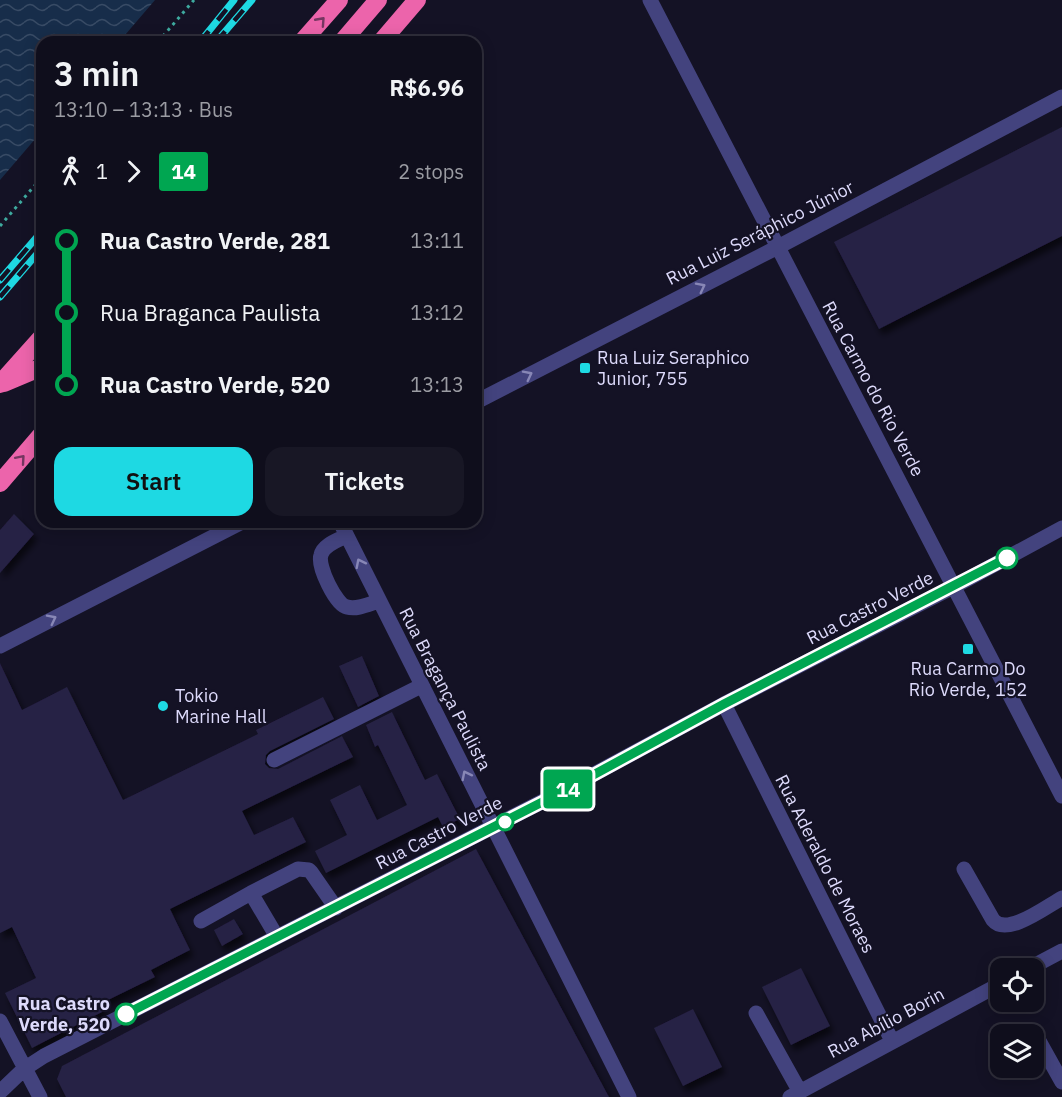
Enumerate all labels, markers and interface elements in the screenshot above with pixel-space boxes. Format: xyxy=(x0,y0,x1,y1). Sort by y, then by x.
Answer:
one-way arrow xyxy=(314,17,325,28)
text: 3 min xyxy=(54,52,139,95)
text: R$6.96 xyxy=(390,73,464,102)
text: 13:10 – 13:13 · Bus xyxy=(54,96,233,123)
icon: walk xyxy=(54,155,87,188)
icon: forward xyxy=(117,155,150,188)
text: 14 xyxy=(171,157,196,185)
text: 1 xyxy=(96,158,108,185)
text: 2 stops xyxy=(398,158,464,185)
street label: Rua Luiz Seráphico Júnior xyxy=(662,175,858,290)
text: Rua Castro Verde, 281 xyxy=(100,226,330,255)
text: 13:11 xyxy=(410,227,464,254)
one-way arrow xyxy=(695,282,706,294)
street label: Rua Carmo do Rio Verde xyxy=(817,297,929,480)
text: Rua Braganca Paulista xyxy=(100,298,320,327)
text: 13:12 xyxy=(410,299,464,326)
place label: Rua Luiz Seraphico Junior, 755 xyxy=(597,346,749,390)
marker: Rua Luiz Seraphico Junior, 755 xyxy=(578,361,592,375)
text: Rua Castro Verde, 520 xyxy=(100,370,330,399)
text: 13:13 xyxy=(410,371,464,398)
one-way arrow xyxy=(521,371,532,383)
button: Start xyxy=(54,447,253,516)
button: Tickets xyxy=(265,447,464,516)
one-way arrow xyxy=(14,455,25,466)
unlabelled marker xyxy=(996,547,1018,569)
one-way arrow xyxy=(356,559,368,570)
street label: Rua Castro Verde xyxy=(802,566,937,649)
street label: Rua Bragança Paulista xyxy=(394,603,497,775)
one-way arrow xyxy=(46,615,57,627)
marker: Rua Carmo Do Rio Verde, 152 xyxy=(961,642,975,656)
place label: Rua Carmo Do Rio Verde, 152 xyxy=(909,657,1027,701)
place label: Tokio Marine Hall xyxy=(175,684,267,728)
marker: Tokio Marine Hall xyxy=(156,699,170,713)
line badge: 14 xyxy=(541,770,595,808)
one-way arrow xyxy=(462,771,474,782)
street label: Rua Aderaldo de Moraes xyxy=(770,771,880,957)
text: 14 xyxy=(555,775,581,803)
street label: Rua Castro Verde xyxy=(371,791,506,874)
unlabelled marker xyxy=(496,813,514,831)
map controls xyxy=(990,958,1044,1078)
button: locate xyxy=(990,958,1044,1012)
street label: Rua Abílio Borin xyxy=(823,982,948,1063)
place label: Rua Castro Verde, 520 xyxy=(18,992,110,1036)
marker: Rua Castro Verde, 520 xyxy=(115,1003,137,1025)
button: layers xyxy=(990,1024,1044,1078)

